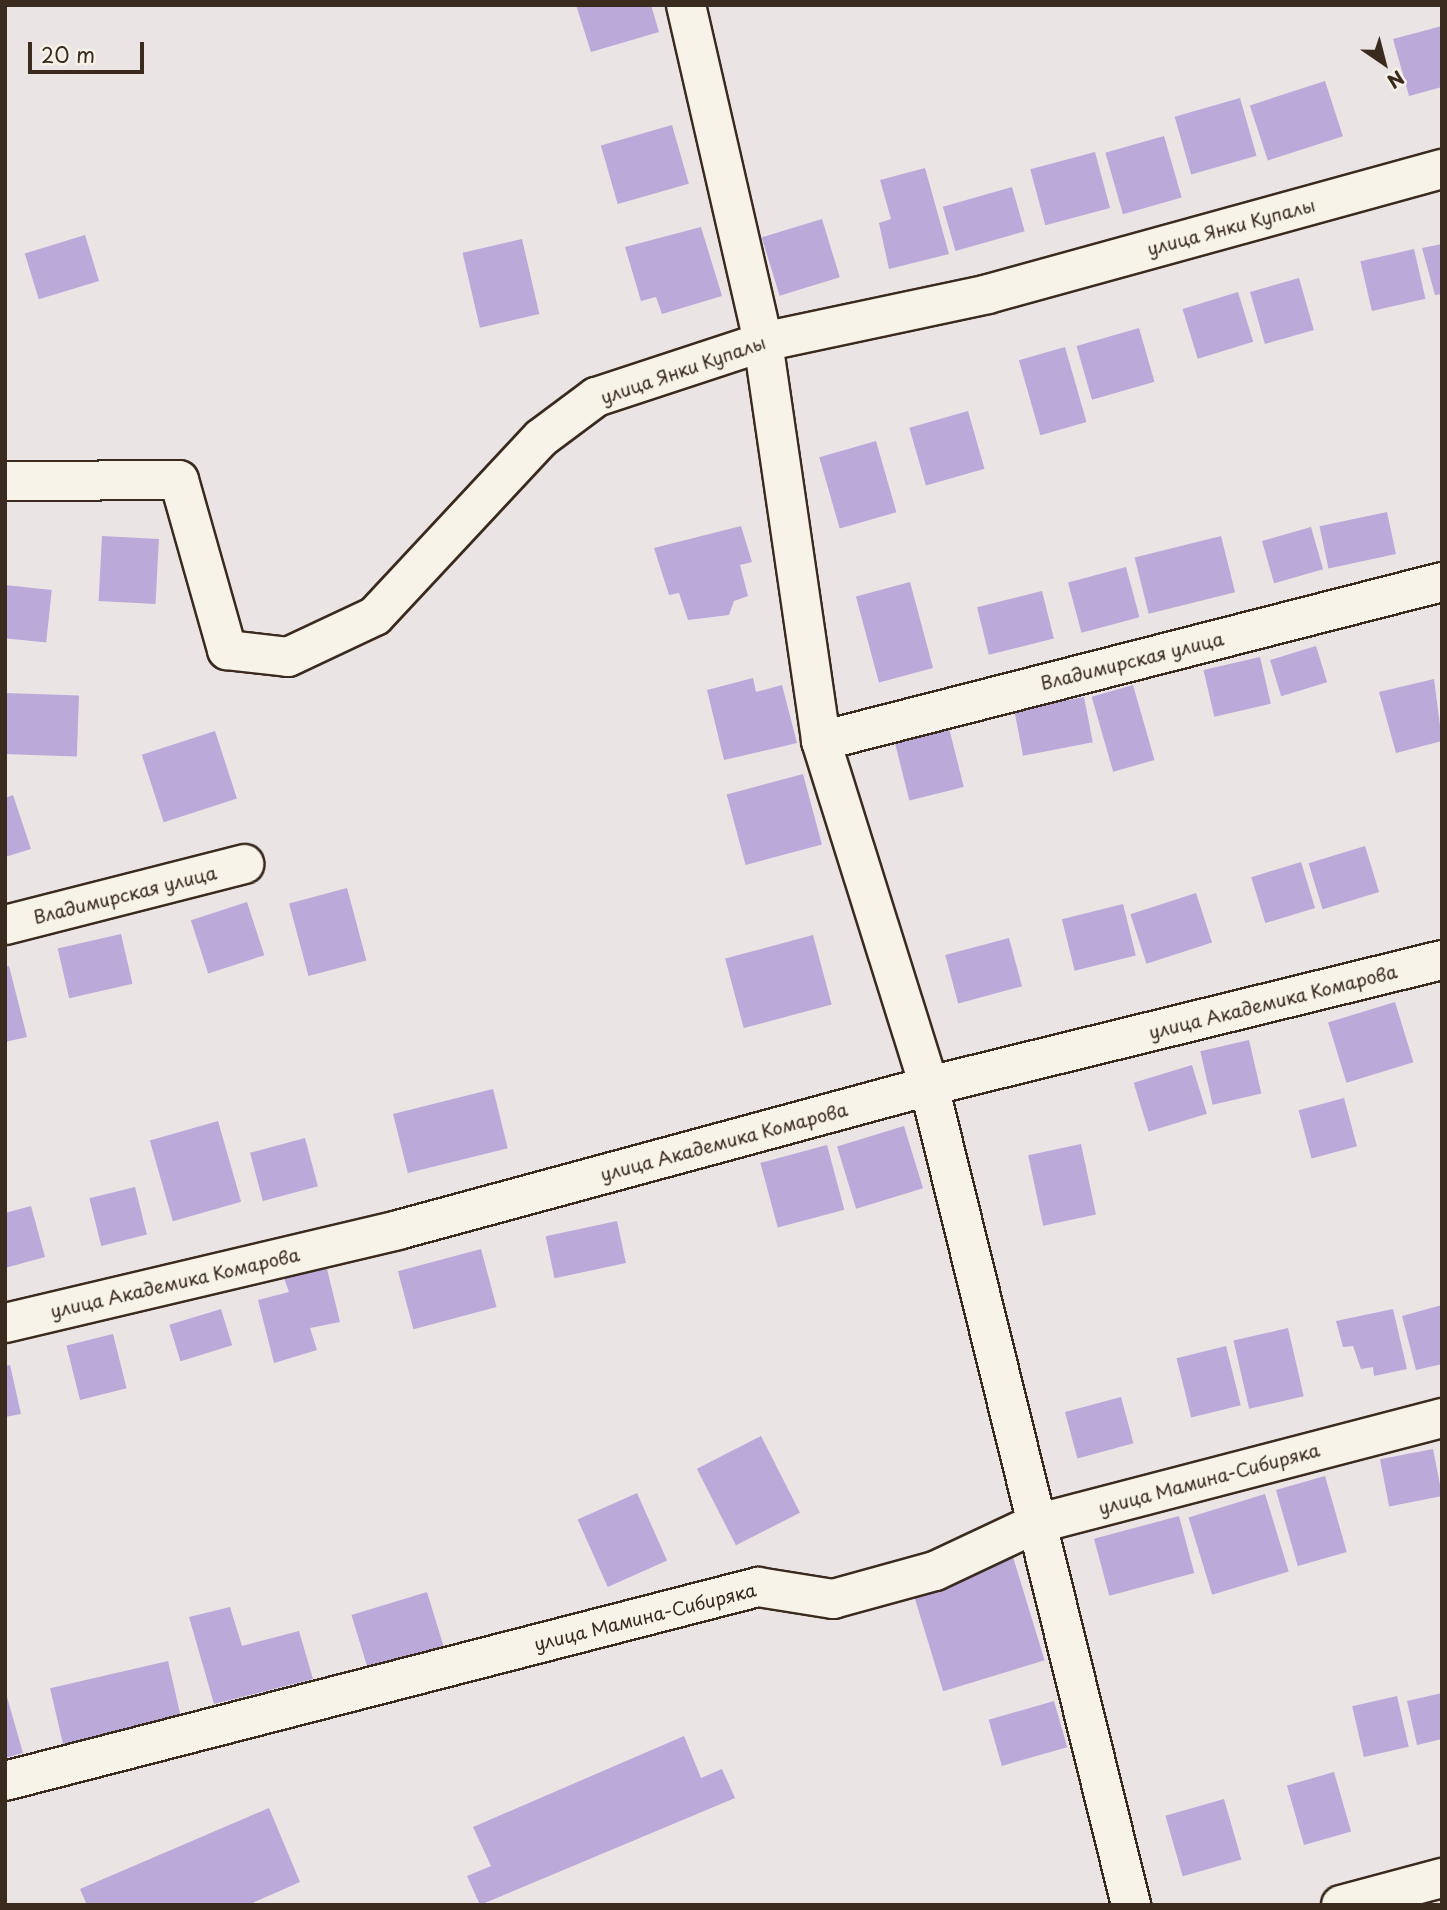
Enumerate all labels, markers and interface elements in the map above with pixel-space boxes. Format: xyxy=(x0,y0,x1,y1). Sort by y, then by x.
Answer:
scale bar xyxy=(32,28,147,72)
north arrow xyxy=(1349,28,1419,98)
text: 20 m xyxy=(41,38,95,70)
text: N xyxy=(1382,64,1410,96)
street label: улица Янки Купалы xyxy=(1143,194,1319,260)
street label: улица Янки Купалы xyxy=(596,331,770,409)
street label: Владимирская улица xyxy=(1038,628,1226,694)
street label: Владимирская улица xyxy=(31,862,219,928)
street label: улица Академика Комарова xyxy=(1145,960,1401,1044)
street label: улица Академика Комарова xyxy=(596,1098,852,1186)
street label: улица Академика Комарова xyxy=(47,1243,303,1323)
street label: улица Мамина-Сибиряка xyxy=(1096,1439,1322,1519)
street label: улица Мамина-Сибиряка xyxy=(531,1579,759,1655)

